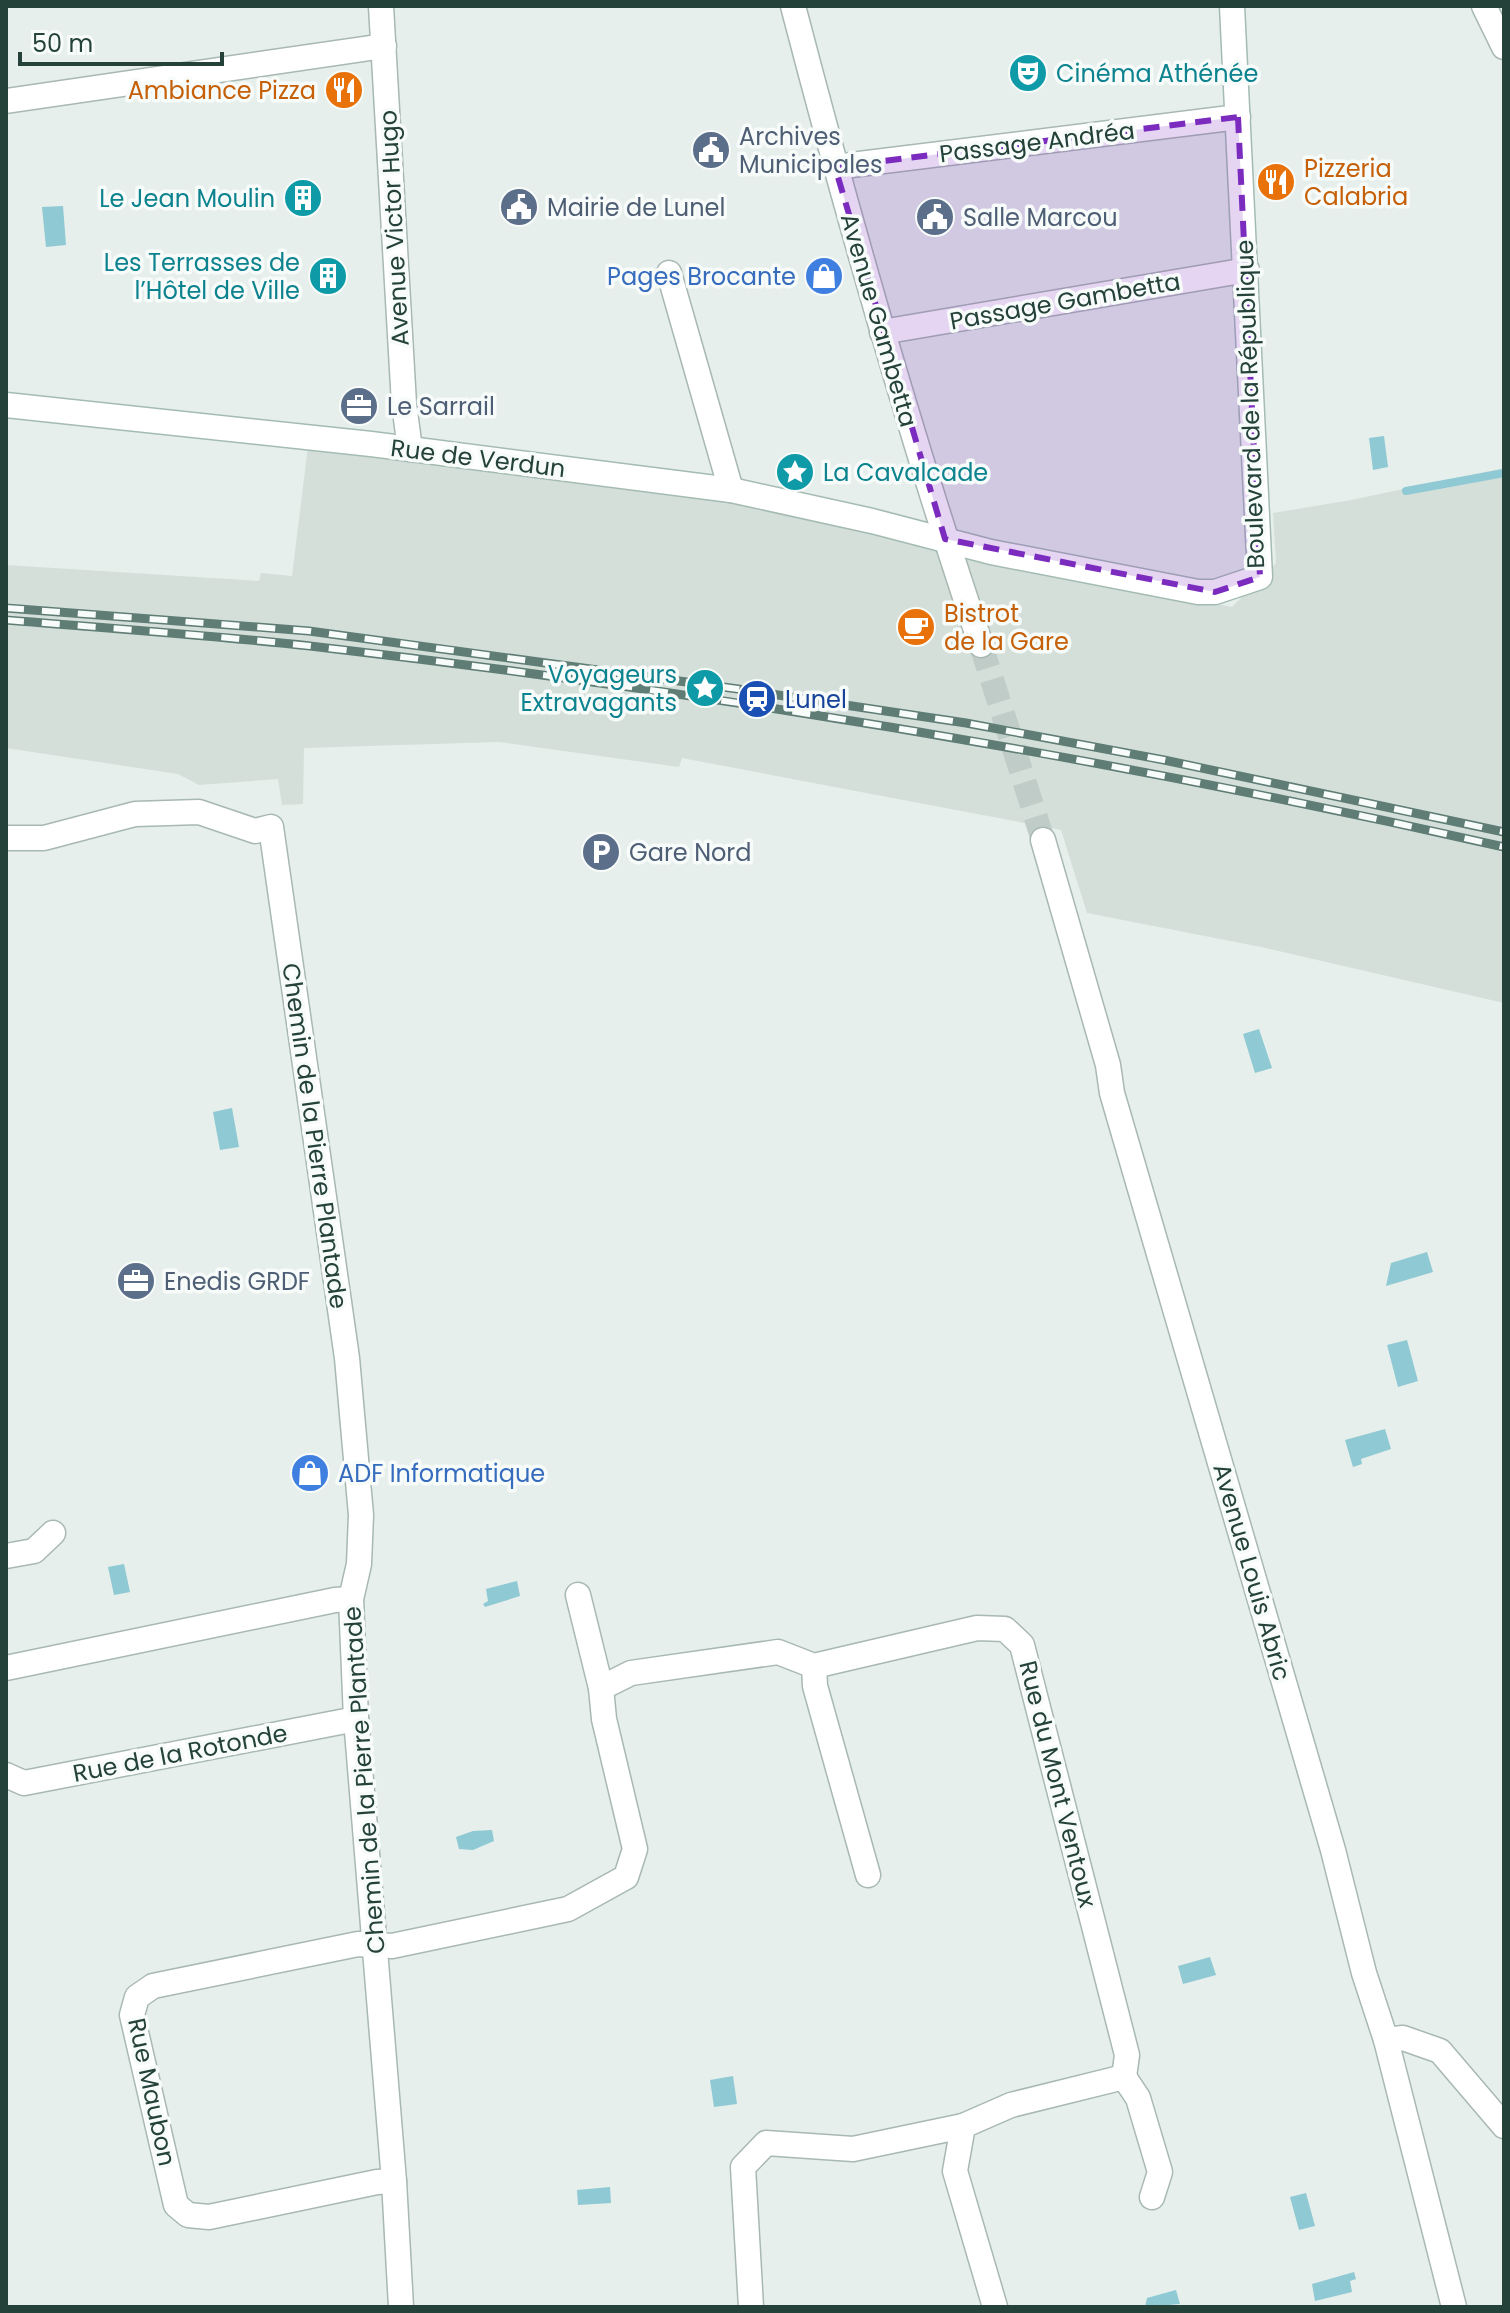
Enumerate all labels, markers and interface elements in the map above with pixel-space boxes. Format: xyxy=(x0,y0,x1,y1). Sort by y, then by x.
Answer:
scale bar xyxy=(20,16,222,66)
text: 50 m xyxy=(32,27,93,60)
theatre icon: Cinéma Athénée xyxy=(1007,52,1049,94)
place label: Cinéma Athénée xyxy=(1056,57,1258,90)
restaurant icon: Ambiance Pizza xyxy=(323,69,365,111)
place label: Ambiance Pizza xyxy=(128,74,316,107)
street label: Avenue Victor Hugo xyxy=(371,109,417,347)
street label: Passage Andréa xyxy=(937,114,1137,170)
place label: Archives Municipales xyxy=(739,120,883,181)
public building icon: Archives Municipales xyxy=(690,129,732,171)
place label: Pizzeria Calabria xyxy=(1304,152,1408,213)
restaurant icon: Pizzeria Calabria xyxy=(1255,161,1297,203)
building icon: Le Jean Moulin xyxy=(282,177,324,219)
place label: Le Jean Moulin xyxy=(99,182,275,215)
public building icon: Mairie de Lunel xyxy=(498,186,540,228)
place label: Mairie de Lunel xyxy=(547,191,725,224)
public building icon: Salle Marcou xyxy=(914,196,956,238)
place label: Salle Marcou xyxy=(963,201,1118,234)
street label: Avenue Gambetta xyxy=(833,209,925,431)
street label: Boulevard de la République xyxy=(1228,239,1272,569)
place label: Les Terrasses de l’Hôtel de Ville xyxy=(104,246,300,307)
building icon: Les Terrasses de l’Hôtel de Ville xyxy=(307,255,349,297)
shop icon: Pages Brocante xyxy=(803,255,845,297)
place label: Pages Brocante xyxy=(607,260,796,293)
street label: Passage Gambetta xyxy=(947,264,1183,338)
office icon: Le Sarrail xyxy=(338,385,380,427)
place label: Le Sarrail xyxy=(387,390,495,423)
street label: Rue de Verdun xyxy=(389,431,567,485)
place icon: La Cavalcade xyxy=(774,451,816,493)
place label: La Cavalcade xyxy=(823,456,988,489)
place label: Bistrot de la Gare xyxy=(944,597,1069,658)
cafe icon: Bistrot de la Gare xyxy=(895,606,937,648)
place label: Voyageurs Extravagants xyxy=(521,658,677,719)
place icon: Voyageurs Extravagants xyxy=(684,667,726,709)
station icon: Lunel xyxy=(736,678,778,720)
place label: Lunel xyxy=(785,683,847,716)
parking icon: Gare Nord xyxy=(580,831,622,873)
place label: Gare Nord xyxy=(629,836,752,869)
street label: Chemin de la Pierre Plantade xyxy=(274,961,356,1311)
office icon: Enedis GRDF xyxy=(115,1260,157,1302)
place label: Enedis GRDF xyxy=(164,1265,310,1298)
shop icon: ADF Informatique xyxy=(289,1452,331,1494)
place label: ADF Informatique xyxy=(338,1457,545,1490)
street label: Avenue Louis Abric xyxy=(1205,1460,1299,1684)
street label: Chemin de la Pierre Plantade xyxy=(335,1605,393,1955)
street label: Rue du Mont Ventoux xyxy=(1011,1657,1105,1911)
street label: Rue de la Rotonde xyxy=(70,1716,290,1790)
street label: Rue Maubon xyxy=(120,2015,184,2169)

